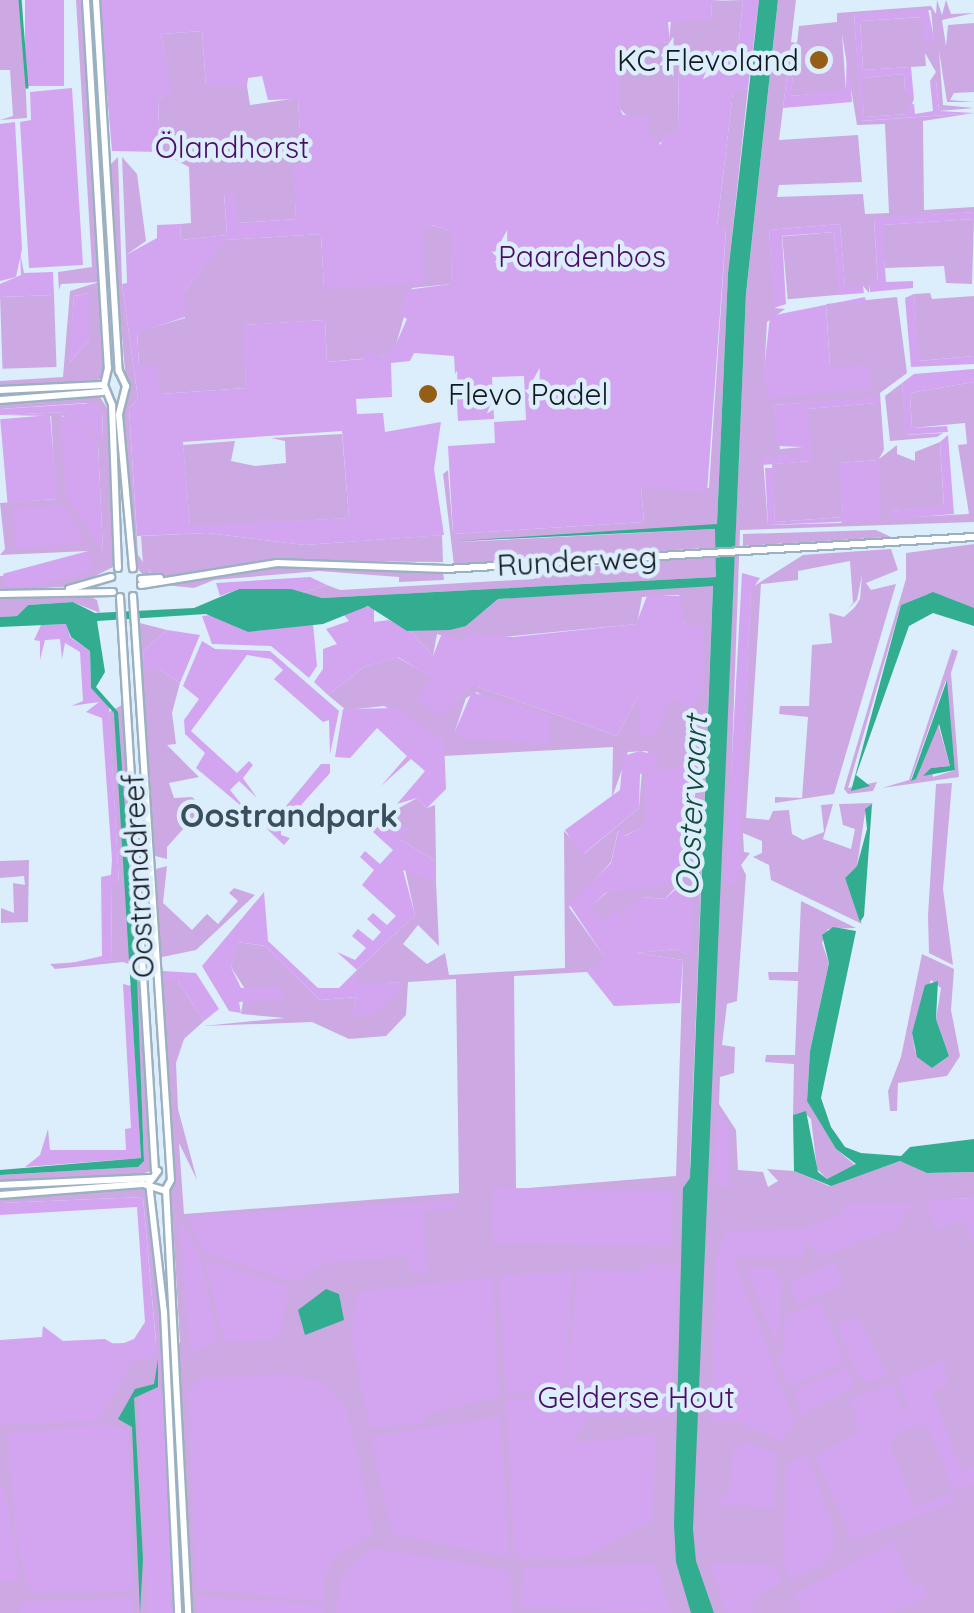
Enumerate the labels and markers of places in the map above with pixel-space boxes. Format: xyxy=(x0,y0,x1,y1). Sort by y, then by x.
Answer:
place label: KC Flevoland xyxy=(617,42,799,78)
marker: KC Flevoland xyxy=(808,49,830,71)
place label: Flevo Padel xyxy=(448,376,608,412)
marker: Flevo Padel xyxy=(417,383,439,405)

